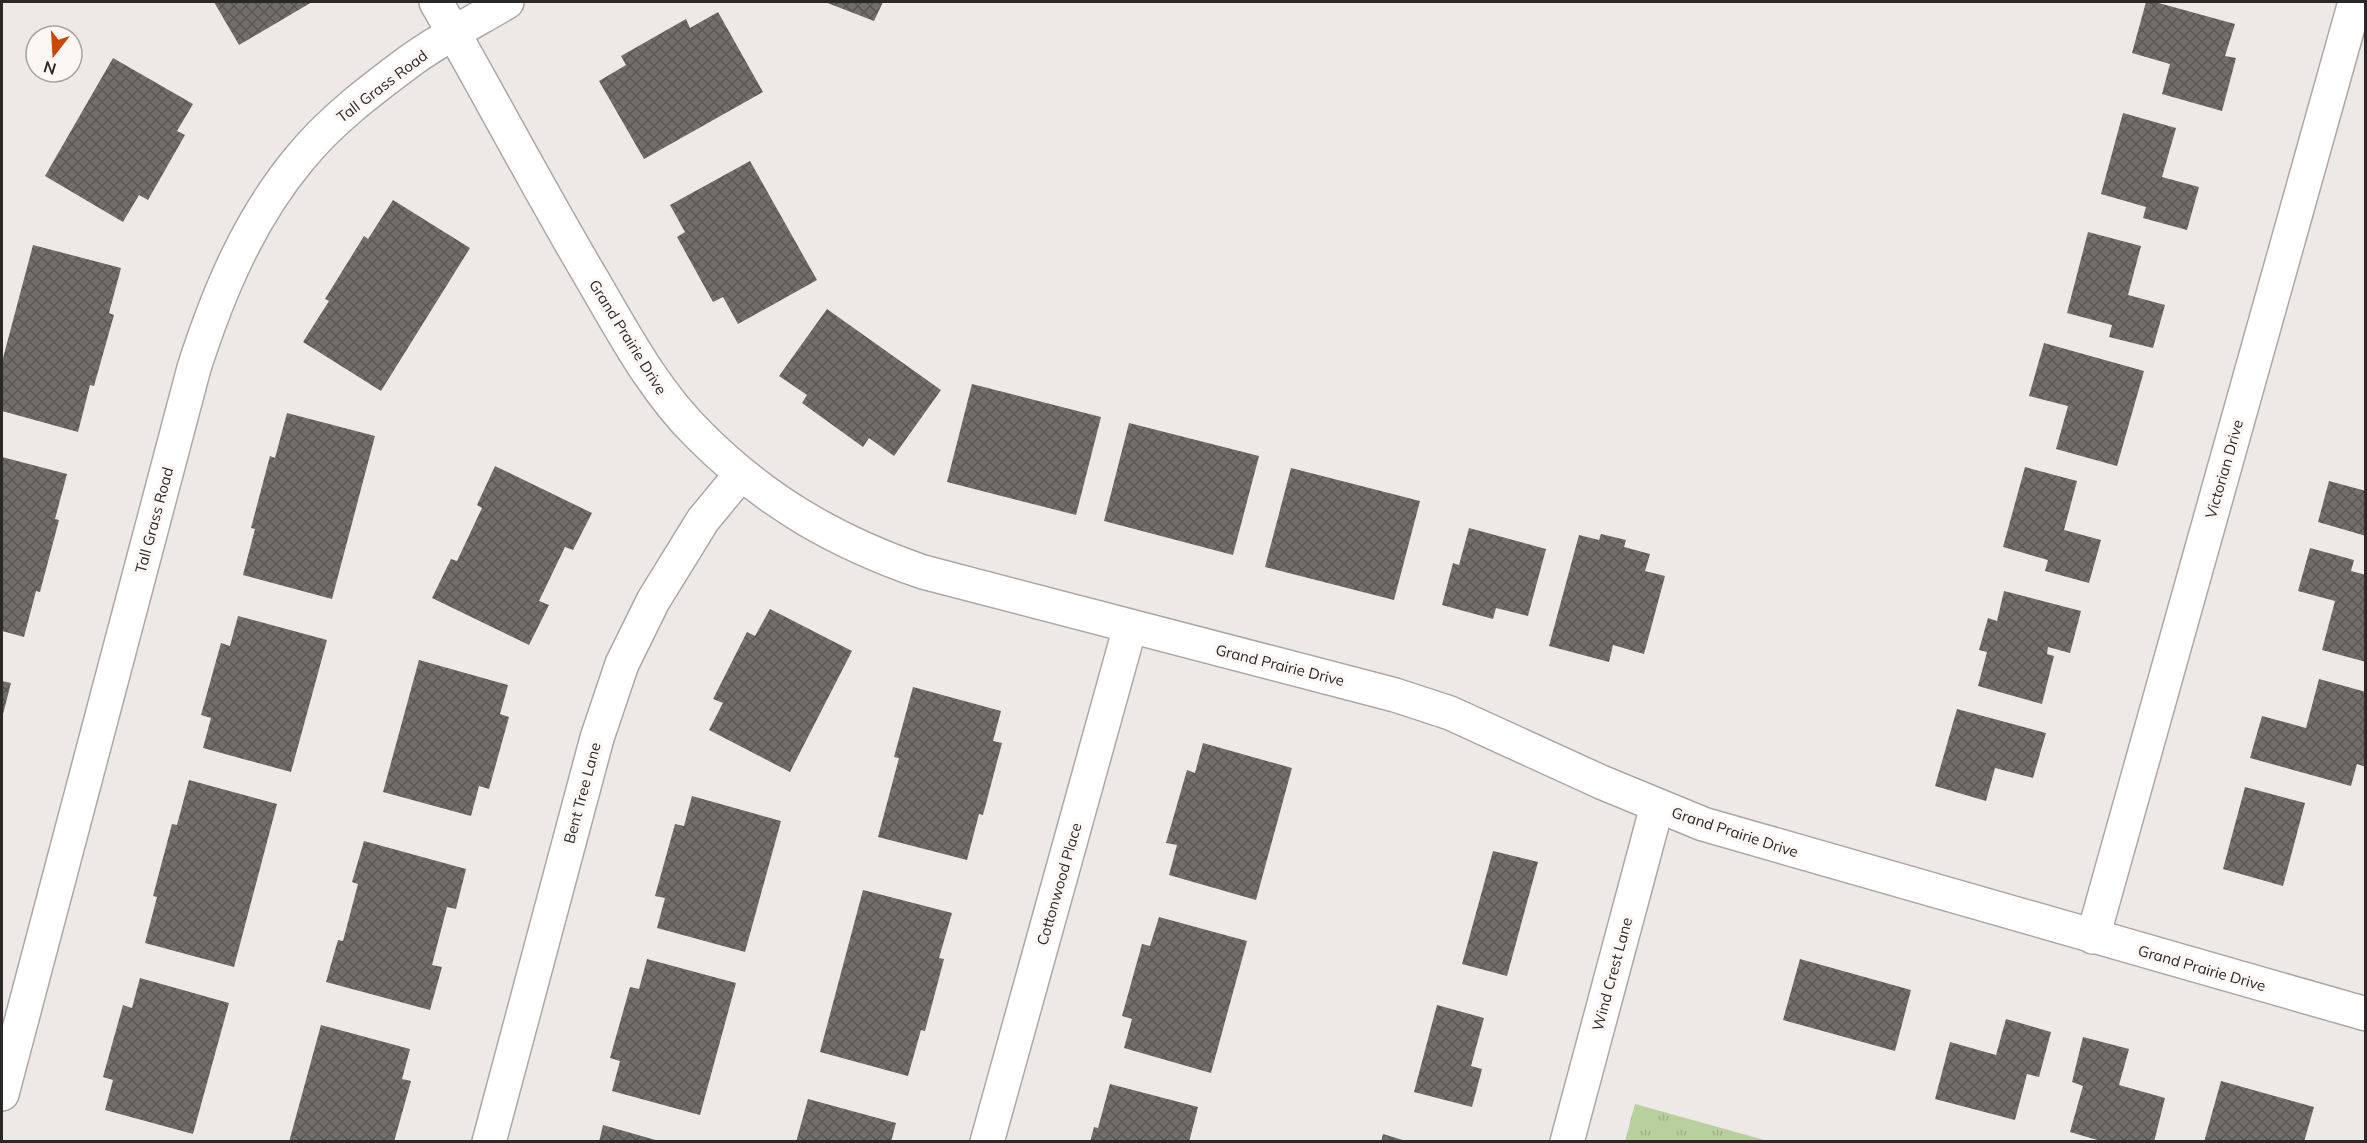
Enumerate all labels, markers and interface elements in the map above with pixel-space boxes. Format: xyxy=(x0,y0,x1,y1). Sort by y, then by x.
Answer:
north arrow xyxy=(24,24,84,84)
street label: Tall Grass Road xyxy=(333,46,431,126)
text: N xyxy=(41,57,58,80)
street label: Grand Prairie Drive xyxy=(585,276,671,398)
street label: Victorian Drive xyxy=(2201,417,2247,521)
street label: Tall Grass Road xyxy=(131,465,177,575)
street label: Grand Prairie Drive xyxy=(1214,640,1346,690)
street label: Bent Tree Lane xyxy=(559,740,605,846)
street label: Grand Prairie Drive xyxy=(1669,803,1801,861)
street label: Cottonwood Place xyxy=(1032,821,1086,947)
street label: Wind Crest Lane xyxy=(1588,915,1636,1033)
street label: Grand Prairie Drive xyxy=(2136,941,2268,995)

